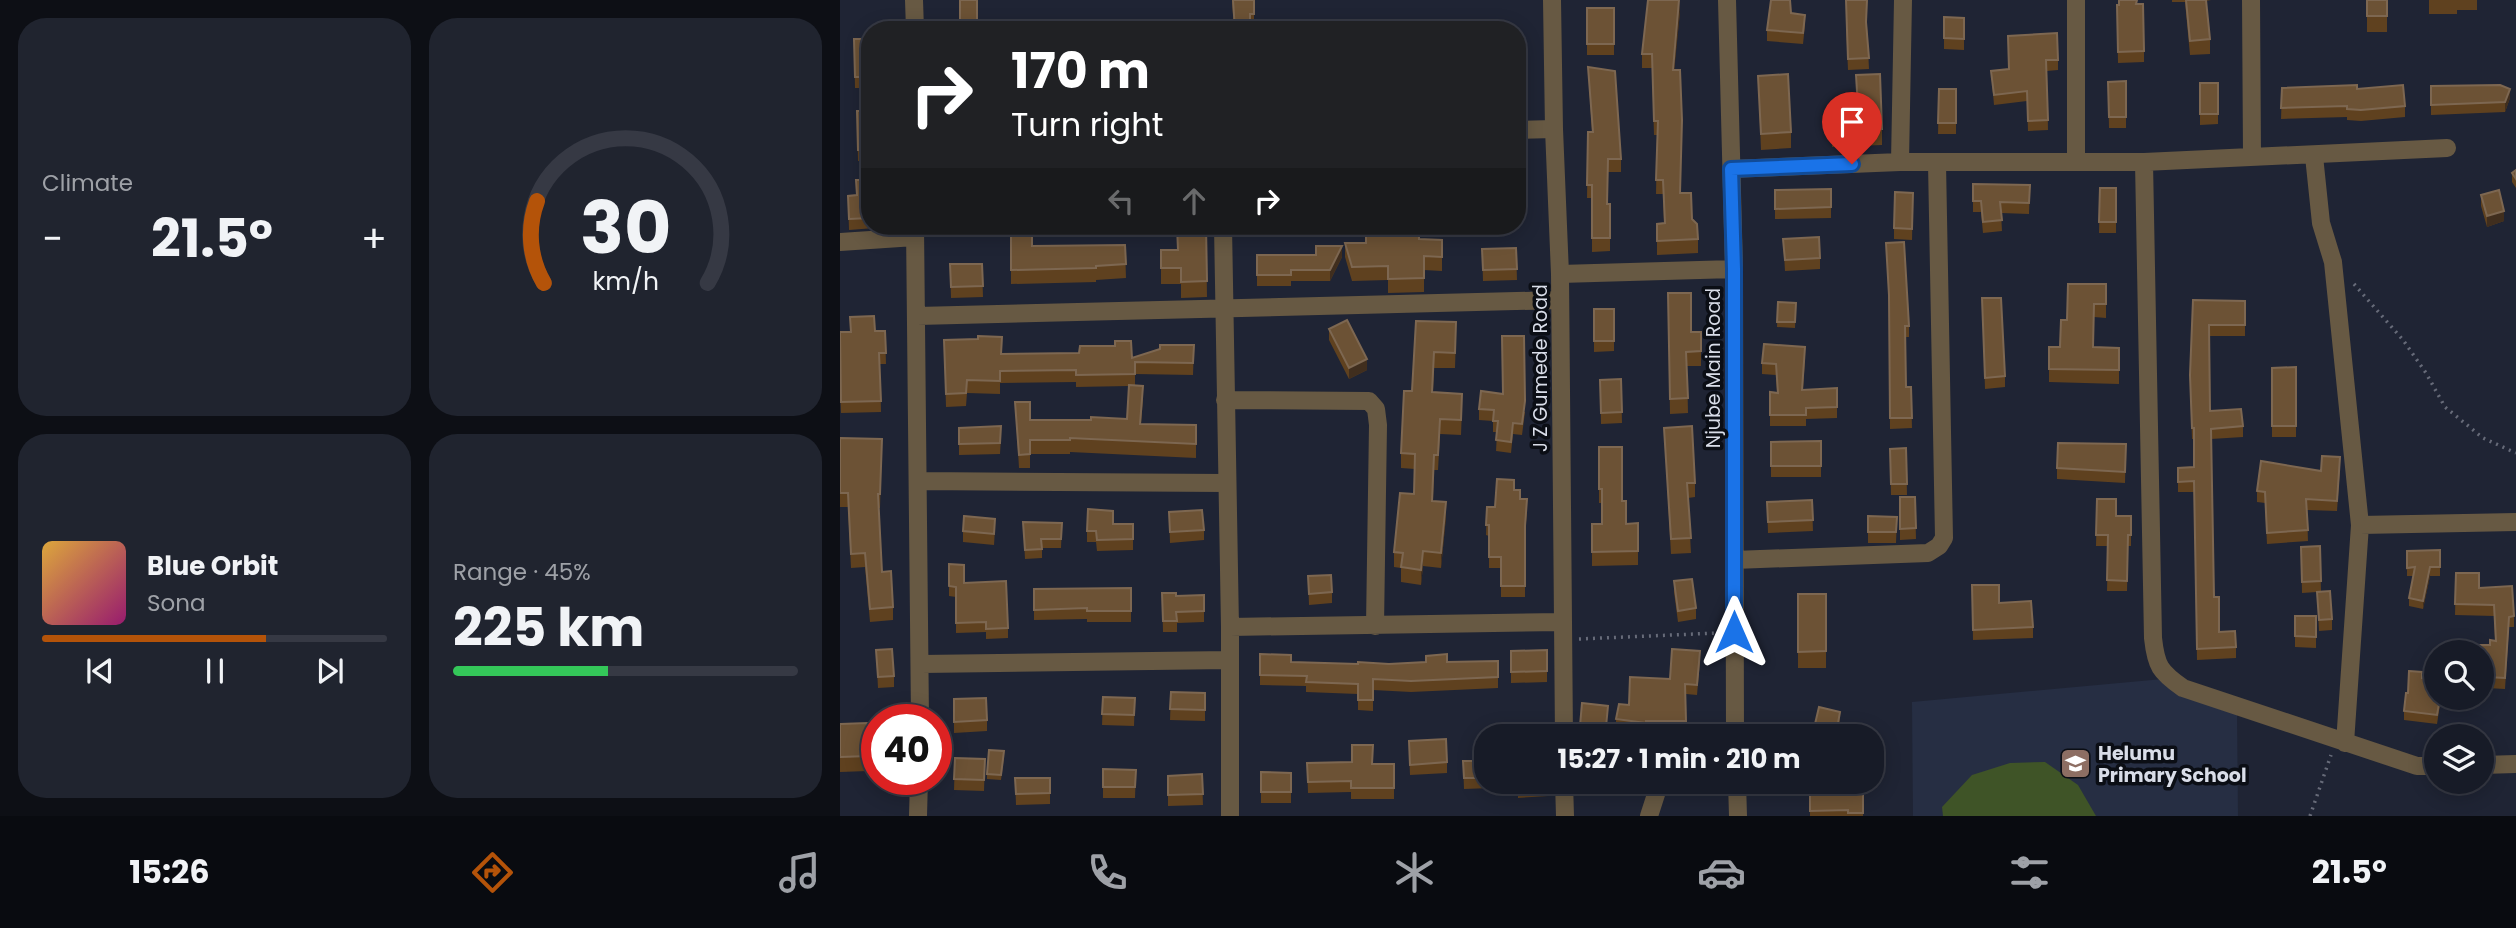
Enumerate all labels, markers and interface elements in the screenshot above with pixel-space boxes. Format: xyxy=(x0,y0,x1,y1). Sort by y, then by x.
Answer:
text: 170 m xyxy=(1011,37,1150,105)
icon: right xyxy=(896,49,987,140)
pin xyxy=(1822,92,1882,164)
text: Turn right xyxy=(1011,102,1163,147)
icon: arrive xyxy=(1833,103,1871,141)
text: Climate xyxy=(42,167,133,199)
text: 30 xyxy=(580,177,671,278)
icon: left xyxy=(1102,182,1140,220)
icon: ahead xyxy=(1175,182,1213,220)
icon: right xyxy=(1248,182,1286,220)
text: 21.5° xyxy=(151,202,273,275)
text: − xyxy=(42,212,63,265)
text: + xyxy=(361,212,387,265)
text: km/h xyxy=(592,264,659,299)
street label: J Z Gumede Road xyxy=(1527,284,1554,452)
street label: Njube Main Road xyxy=(1700,288,1727,448)
text: Blue Orbit xyxy=(147,548,278,584)
text: Range · 45% xyxy=(453,556,591,588)
text: Sona xyxy=(147,587,206,619)
text: 225 km xyxy=(453,591,644,664)
position arrow xyxy=(1697,595,1771,669)
map controls xyxy=(2424,640,2494,794)
button: search xyxy=(2424,640,2494,710)
icon: previous xyxy=(81,652,119,690)
icon: pause xyxy=(196,652,234,690)
icon: next xyxy=(311,652,349,690)
speed limit sign: 40 xyxy=(861,704,952,795)
button: layers xyxy=(2424,724,2494,794)
place label: Helumu Primary School xyxy=(2098,740,2247,789)
text: 15:27 · 1 min · 210 m xyxy=(1557,741,1801,777)
school or university icon: Helumu Primary School xyxy=(2058,747,2092,781)
icon: directions xyxy=(468,848,517,897)
icon: music xyxy=(775,848,824,897)
icon: phone xyxy=(1083,848,1132,897)
icon: climate xyxy=(1390,848,1439,897)
icon: car xyxy=(1697,848,1746,897)
icon: filters xyxy=(2005,848,2054,897)
text: 15:26 xyxy=(129,849,210,894)
text: 21.5° xyxy=(2312,849,2387,894)

